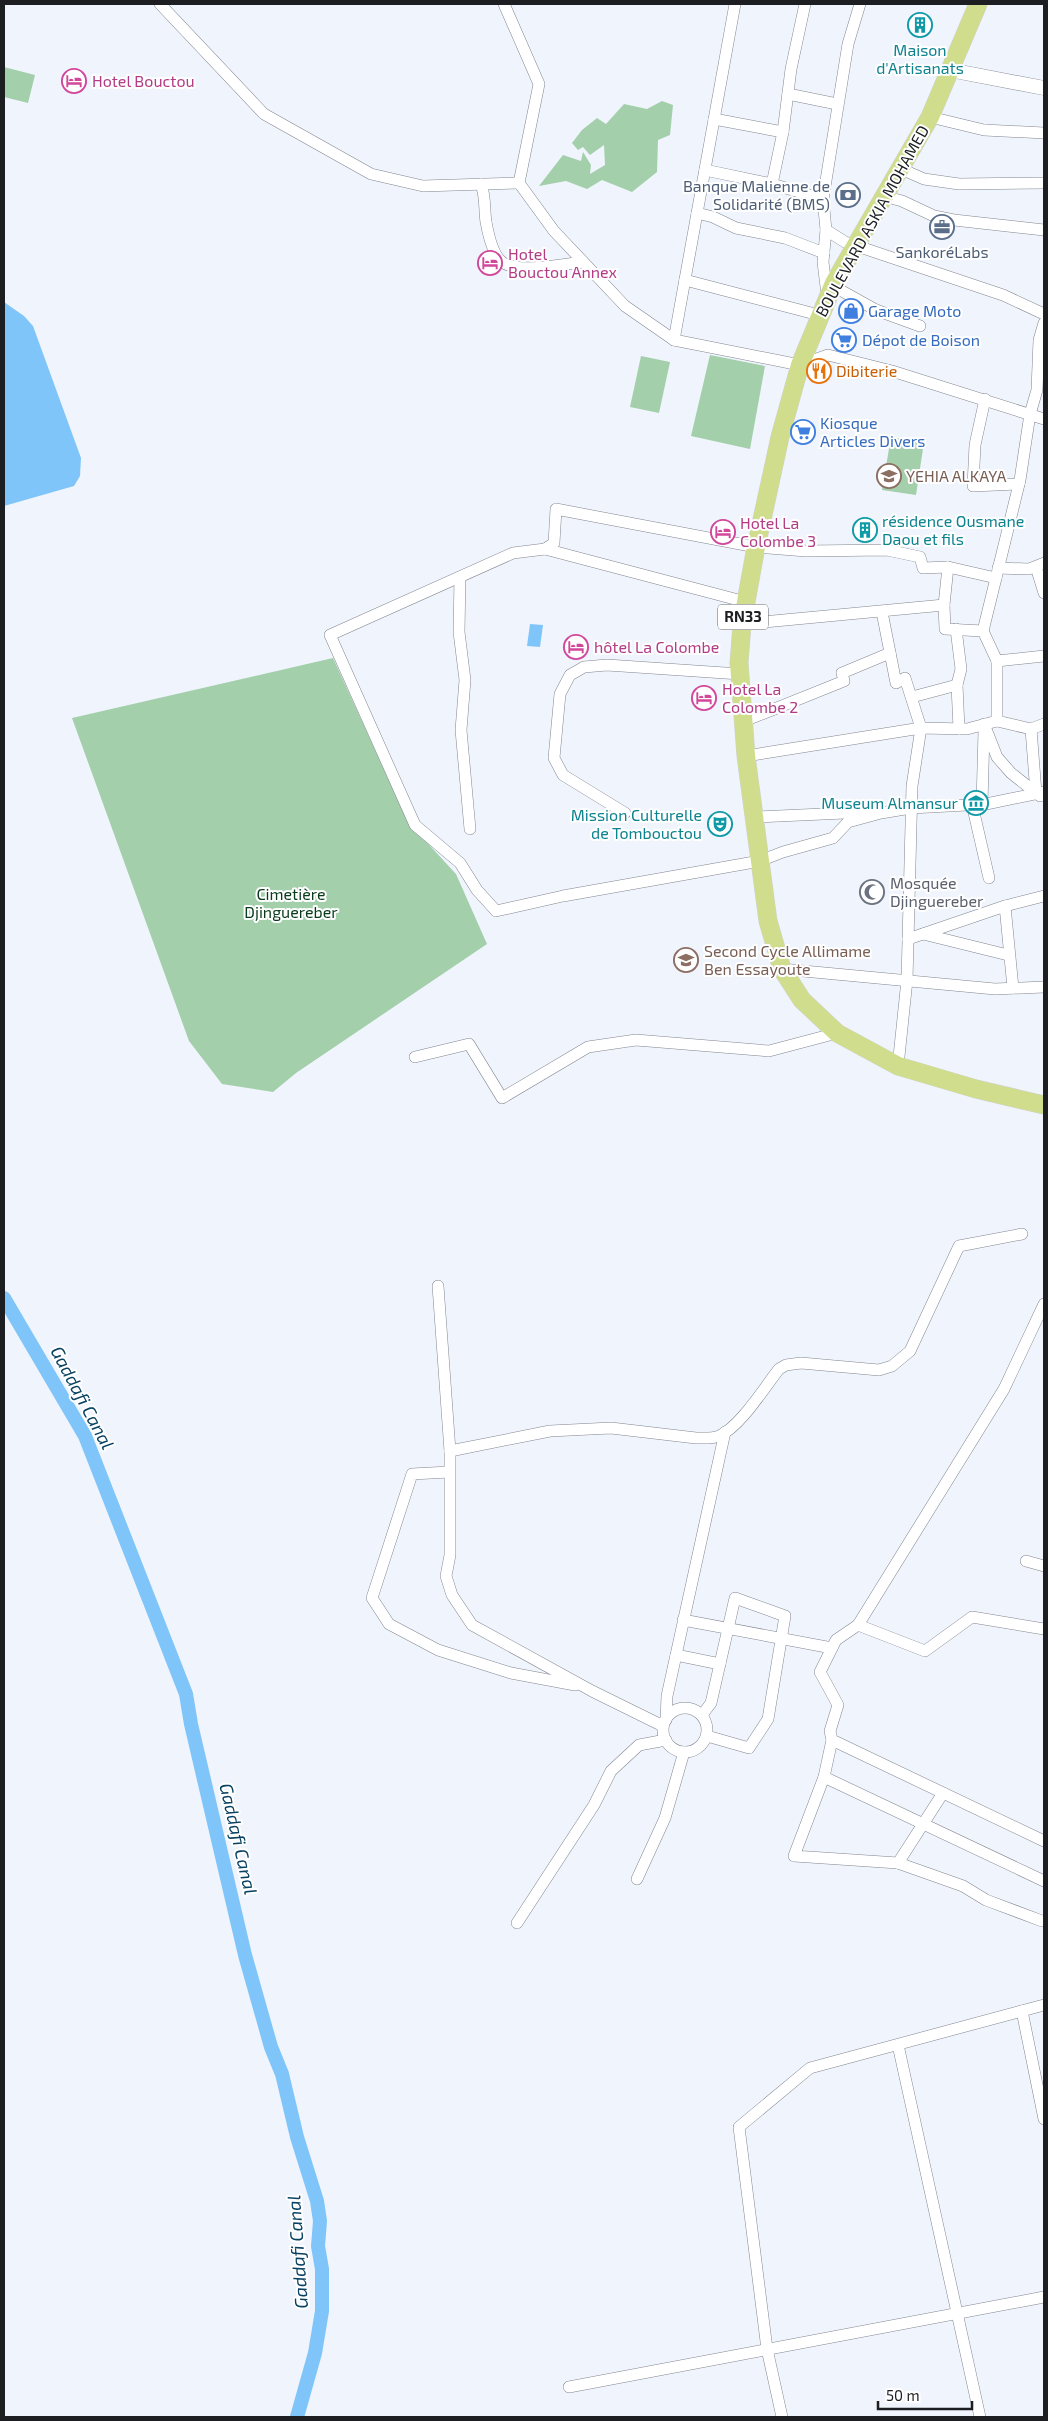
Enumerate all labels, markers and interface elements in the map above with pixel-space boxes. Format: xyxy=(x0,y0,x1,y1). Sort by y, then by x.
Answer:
building icon: Maison d'Artisanats xyxy=(907,12,933,38)
place label: Maison d'Artisanats xyxy=(876,40,964,77)
hotel icon: Hotel Bouctou xyxy=(61,68,87,94)
place label: Hotel Bouctou xyxy=(92,71,195,90)
street label: BOULEVARD ASKIA MOHAMED xyxy=(811,122,932,320)
place label: Banque Malienne de Solidarité (BMS) xyxy=(683,176,830,213)
bank icon: Banque Malienne de Solidarité (BMS) xyxy=(835,182,861,208)
office icon: SankoréLabs xyxy=(929,214,955,240)
place label: SankoréLabs xyxy=(895,242,989,261)
place label: Hotel Bouctou Annex xyxy=(508,244,618,281)
hotel icon: Hotel Bouctou Annex xyxy=(477,250,503,276)
shop icon: Garage Moto xyxy=(838,298,864,324)
place label: Garage Moto xyxy=(868,301,961,320)
supermarket icon: Dépot de Boison xyxy=(831,327,857,353)
place label: Dépot de Boison xyxy=(862,330,980,349)
restaurant icon: Dibiterie xyxy=(806,358,832,384)
place label: Dibiterie xyxy=(836,361,897,380)
place label: Kiosque Articles Divers xyxy=(820,413,925,450)
supermarket icon: Kiosque Articles Divers xyxy=(790,419,816,445)
school or university icon: YEHIA ALKAYA xyxy=(876,463,902,489)
place label: YEHIA ALKAYA xyxy=(906,466,1007,485)
place label: résidence Ousmane Daou et fils xyxy=(882,511,1024,548)
place label: Hotel La Colombe 3 xyxy=(740,513,816,550)
building icon: résidence Ousmane Daou et fils xyxy=(852,517,878,543)
hotel icon: Hotel La Colombe 3 xyxy=(710,519,736,545)
road number: RN33 xyxy=(718,604,768,630)
hotel icon: hôtel La Colombe xyxy=(563,634,589,660)
place label: hôtel La Colombe xyxy=(594,637,719,656)
place label: Hotel La Colombe 2 xyxy=(722,679,798,716)
hotel icon: Hotel La Colombe 2 xyxy=(691,685,717,711)
museum icon: Museum Almansur xyxy=(963,790,989,816)
place label: Museum Almansur xyxy=(821,793,959,812)
place label: Mission Culturelle de Tombouctou xyxy=(571,805,702,842)
theatre icon: Mission Culturelle de Tombouctou xyxy=(707,811,733,837)
place label: Mosquée Djinguereber xyxy=(890,873,984,911)
mosque icon: Mosquée Djinguereber xyxy=(859,879,885,905)
park label: Cimetière Djinguereber xyxy=(244,884,338,922)
place label: Second Cycle Allimame Ben Essayoute xyxy=(704,941,871,978)
school or university icon: Second Cycle Allimame Ben Essayoute xyxy=(673,947,699,973)
water label: Gaddafi Canal xyxy=(46,1342,119,1453)
water label: Gaddafi Canal xyxy=(215,1781,262,1897)
water label: Gaddafi Canal xyxy=(282,2195,312,2310)
scale bar xyxy=(878,2378,972,2410)
text: 50 m xyxy=(886,2386,920,2404)

